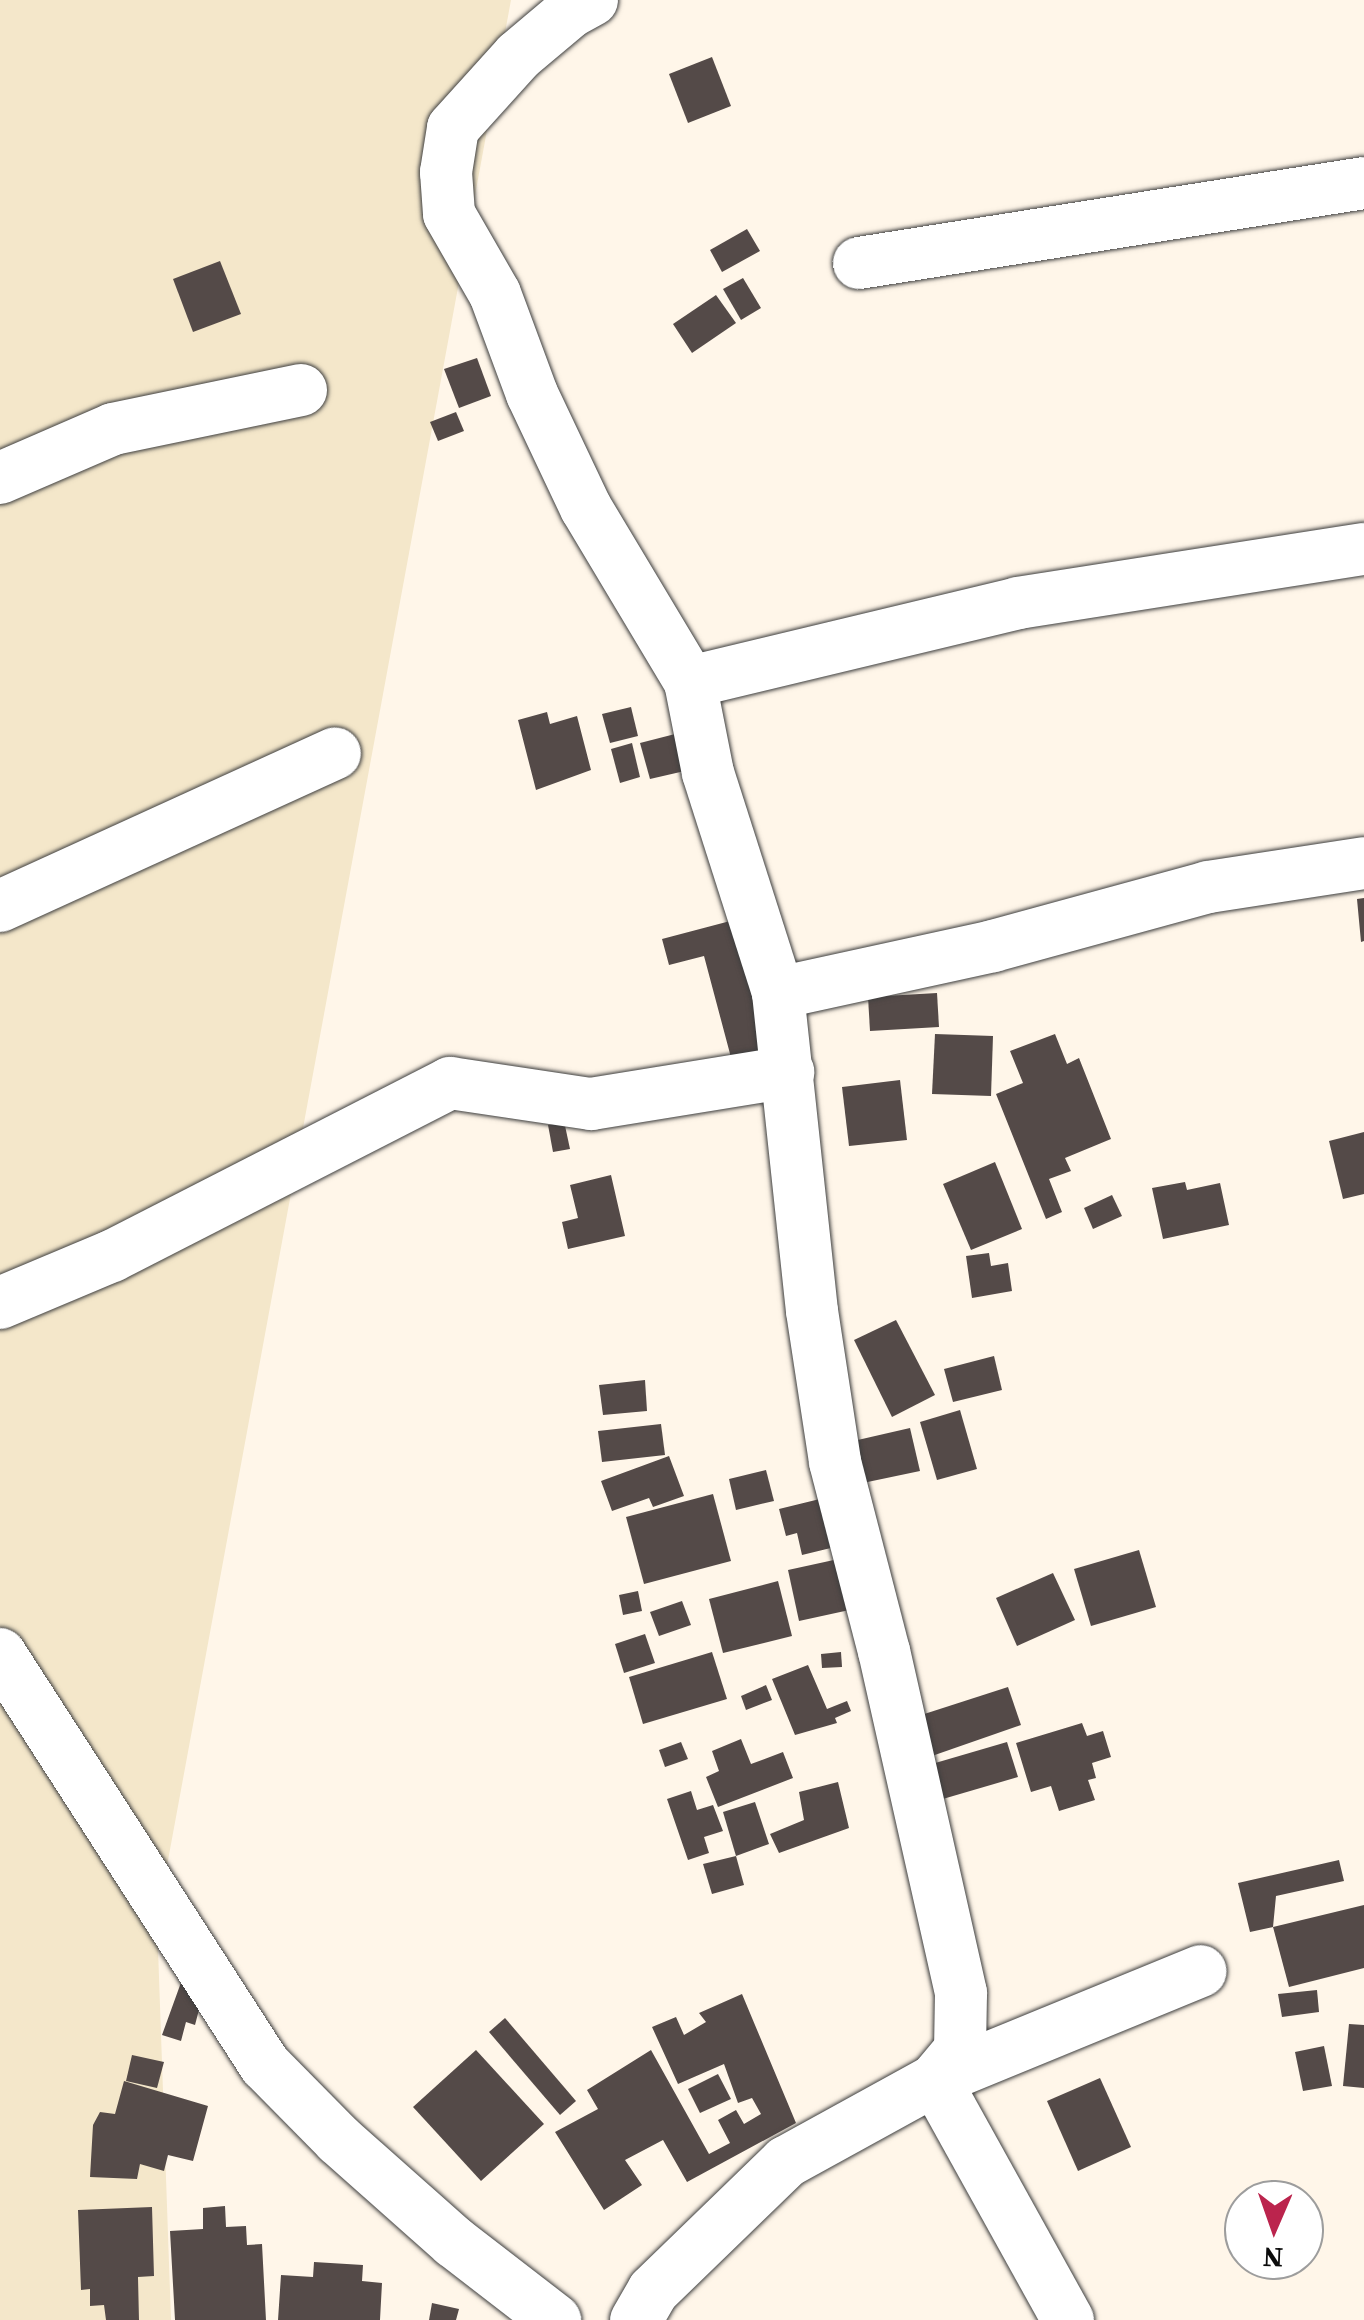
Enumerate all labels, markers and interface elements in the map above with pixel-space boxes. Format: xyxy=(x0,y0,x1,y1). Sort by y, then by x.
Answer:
north arrow xyxy=(1224,2180,1324,2280)
text: N xyxy=(1262,2239,1284,2277)

